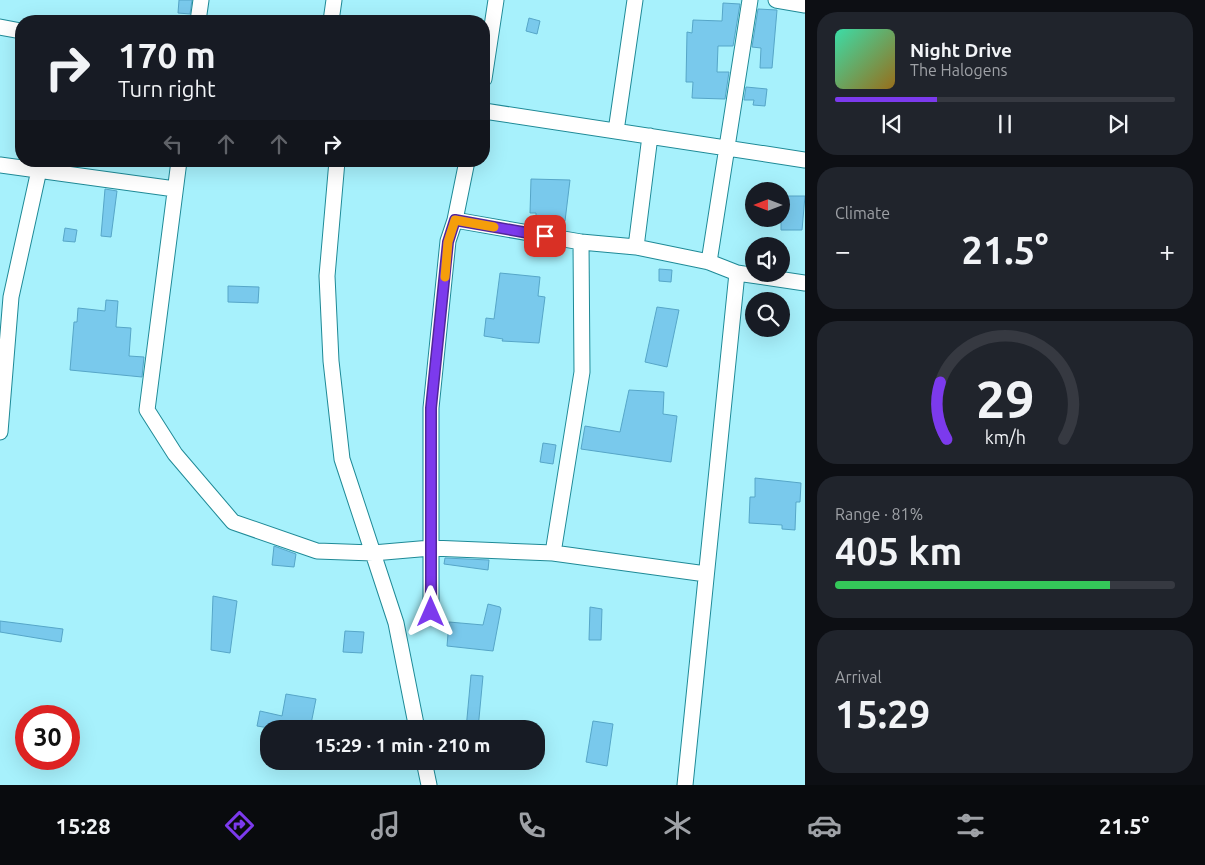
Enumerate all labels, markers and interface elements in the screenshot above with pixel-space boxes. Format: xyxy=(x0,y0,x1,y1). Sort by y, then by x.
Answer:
icon: right xyxy=(35,35,100,100)
text: 170 m xyxy=(118,35,216,75)
text: Night Drive xyxy=(910,39,1012,61)
text: The Halogens xyxy=(910,61,1008,79)
text: Turn right xyxy=(118,76,216,101)
icon: previous xyxy=(878,110,906,138)
icon: pause xyxy=(991,110,1019,138)
icon: next xyxy=(1104,110,1132,138)
icon: left xyxy=(159,130,187,158)
icon: ahead xyxy=(212,130,240,158)
icon: ahead xyxy=(265,130,293,158)
icon: right xyxy=(318,130,346,158)
north arrow xyxy=(745,182,790,228)
map controls xyxy=(745,182,790,337)
text: Climate xyxy=(835,204,890,222)
pin xyxy=(524,215,566,257)
icon: arrive xyxy=(531,222,559,250)
text: 21.5° xyxy=(961,229,1049,271)
text: − xyxy=(835,235,851,266)
text: + xyxy=(1159,235,1175,266)
button: sound xyxy=(745,237,790,282)
button: search xyxy=(745,292,790,337)
text: 29 xyxy=(976,370,1034,428)
text: km/h xyxy=(984,427,1026,447)
text: Range · 81% xyxy=(835,505,923,523)
text: 405 km xyxy=(835,530,962,572)
position arrow xyxy=(404,585,456,637)
text: Arrival xyxy=(835,668,882,686)
text: 15:29 xyxy=(835,693,930,735)
speed limit sign: 30 xyxy=(15,705,80,770)
text: 15:29 · 1 min · 210 m xyxy=(315,734,490,756)
icon: directions xyxy=(222,808,257,843)
icon: music xyxy=(368,808,403,843)
icon: phone xyxy=(514,808,549,843)
icon: climate xyxy=(660,808,695,843)
icon: car xyxy=(807,808,842,843)
icon: filters xyxy=(953,808,988,843)
text: 15:28 xyxy=(56,813,111,838)
text: 21.5° xyxy=(1099,813,1149,838)

